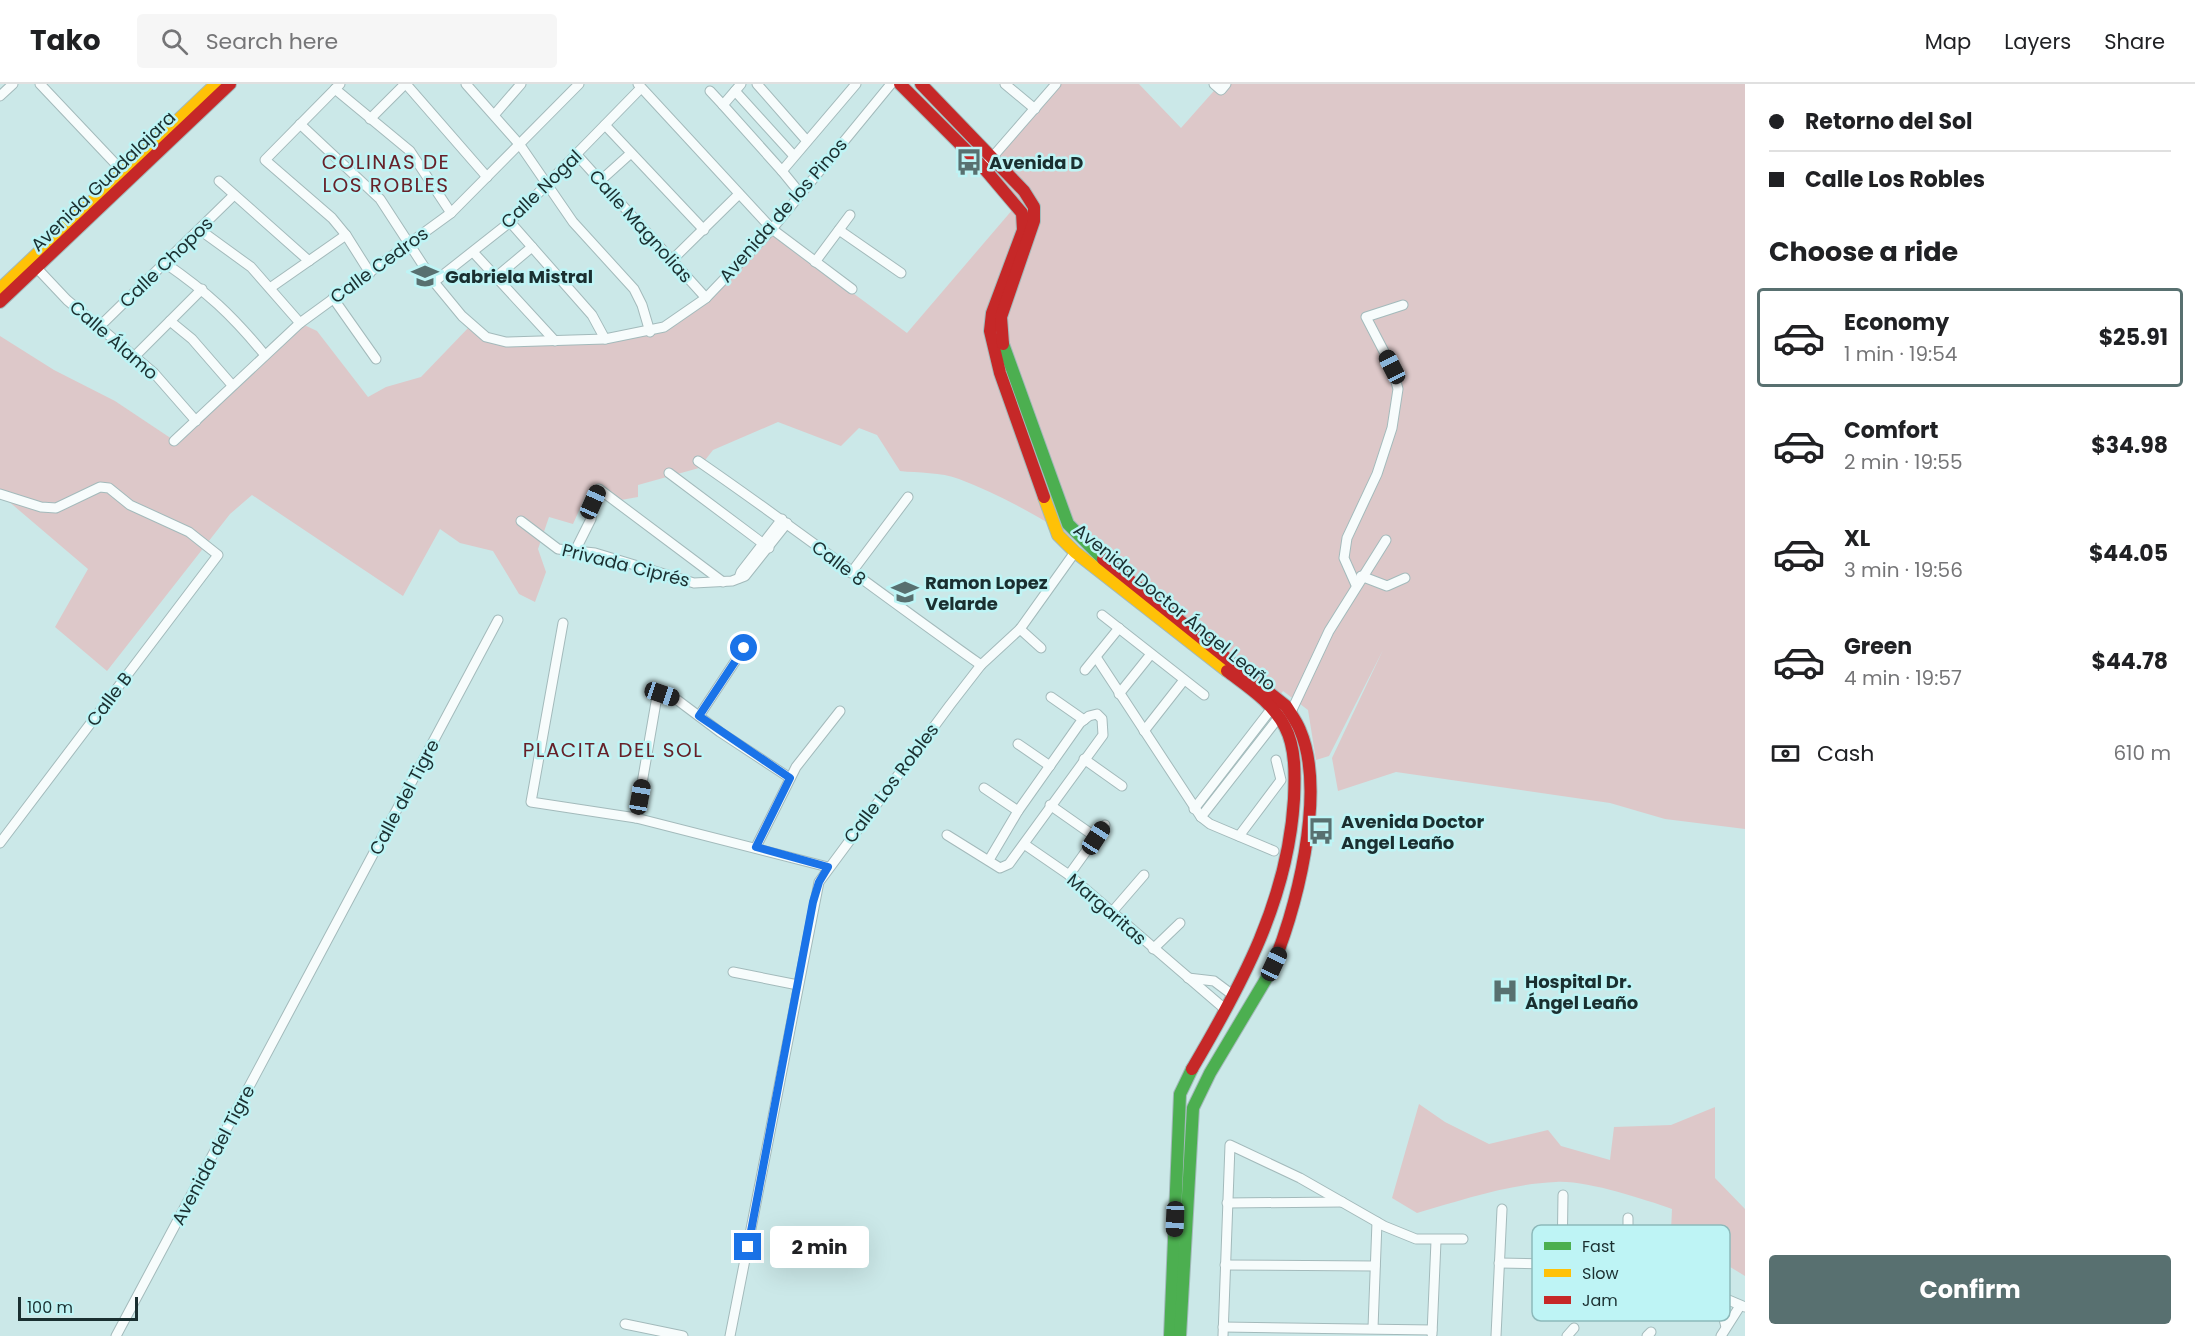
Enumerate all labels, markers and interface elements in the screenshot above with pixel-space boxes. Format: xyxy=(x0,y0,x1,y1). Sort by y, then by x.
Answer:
search box xyxy=(137,14,557,68)
text: Tako xyxy=(30,21,101,60)
icon: search xyxy=(158,25,191,58)
text: Search here xyxy=(206,26,338,57)
text: Map xyxy=(1925,27,1971,56)
text: Layers xyxy=(2004,27,2071,56)
text: Share xyxy=(2104,27,2165,56)
street label: Avenida Guadalajara xyxy=(25,105,181,257)
text: Retorno del Sol xyxy=(1805,106,1972,137)
street label: Avenida de los Pinos xyxy=(713,132,853,288)
street label: Calle Nogal xyxy=(495,144,587,234)
bus stop icon: Avenida D xyxy=(954,147,984,177)
district label: COLINAS DE LOS ROBLES xyxy=(322,148,450,199)
place label: Avenida D xyxy=(989,150,1083,175)
street label: Calle Magnolias xyxy=(583,164,699,288)
text: Calle Los Robles xyxy=(1805,164,1985,195)
street label: Calle Chopos xyxy=(114,211,218,313)
street label: Calle Cedros xyxy=(325,221,433,309)
text: Choose a ride xyxy=(1769,233,1958,270)
school or university icon: Gabriela Mistral xyxy=(410,261,440,291)
place label: Gabriela Mistral xyxy=(445,264,593,289)
street label: Calle Álamo xyxy=(64,295,164,385)
text: Economy xyxy=(1844,307,1949,338)
icon: car xyxy=(1772,311,1826,365)
text: $25.91 xyxy=(2099,322,2168,353)
text: 1 min · 19:54 xyxy=(1844,340,1957,368)
car xyxy=(1376,347,1408,387)
text: Comfort xyxy=(1844,415,1938,446)
icon: car xyxy=(1772,419,1826,473)
text: $34.98 xyxy=(2091,430,2168,461)
text: 2 min · 19:55 xyxy=(1844,448,1962,476)
car xyxy=(577,482,609,522)
street label: Avenida Doctor Ángel Leaño xyxy=(1069,517,1281,697)
text: XL xyxy=(1844,523,1870,554)
icon: car xyxy=(1772,527,1826,581)
street label: Calle 8 xyxy=(807,534,871,592)
street label: Privada Ciprés xyxy=(560,537,692,593)
text: $44.05 xyxy=(2089,538,2168,569)
text: 3 min · 19:56 xyxy=(1844,556,1963,584)
place label: Ramon Lopez Velarde xyxy=(925,570,1048,616)
school or university icon: Ramon Lopez Velarde xyxy=(890,577,920,607)
text: Green xyxy=(1844,631,1912,662)
route start xyxy=(730,634,757,661)
icon: car xyxy=(1772,635,1826,689)
text: $44.78 xyxy=(2092,646,2168,677)
text: 4 min · 19:57 xyxy=(1844,664,1962,692)
street label: Calle B xyxy=(80,667,138,731)
car xyxy=(642,680,682,708)
street label: Calle Los Robles xyxy=(838,718,944,848)
street label: Calle del Tigre xyxy=(363,735,445,859)
district label: PLACITA DEL SOL xyxy=(523,736,703,764)
icon: cash xyxy=(1769,737,1802,770)
text: Cash xyxy=(1817,738,1874,769)
text: 610 m xyxy=(2113,739,2171,767)
car xyxy=(628,778,652,816)
place label: Avenida Doctor Angel Leaño xyxy=(1341,809,1485,855)
bus stop icon: Avenida Doctor Angel Leaño xyxy=(1306,816,1336,846)
car xyxy=(1079,818,1113,858)
street label: Margaritas xyxy=(1062,867,1152,951)
car xyxy=(1258,944,1290,984)
place label: Hospital Dr. Ángel Leaño xyxy=(1525,969,1638,1015)
hospital icon: Hospital Dr. Ángel Leaño xyxy=(1490,976,1520,1006)
street label: Avenida del Tigre xyxy=(166,1081,260,1229)
car xyxy=(1165,1201,1185,1237)
legend xyxy=(1532,1225,1730,1321)
callout: 2 min xyxy=(769,1226,868,1268)
route end xyxy=(734,1233,761,1260)
text: 2 min xyxy=(791,1233,848,1261)
text: Fast xyxy=(1582,1235,1615,1258)
button: Confirm xyxy=(1769,1255,2171,1324)
text: Slow xyxy=(1582,1262,1619,1285)
text: Jam xyxy=(1582,1289,1618,1312)
scale bar xyxy=(18,1294,138,1322)
text: 100 m xyxy=(27,1296,73,1319)

